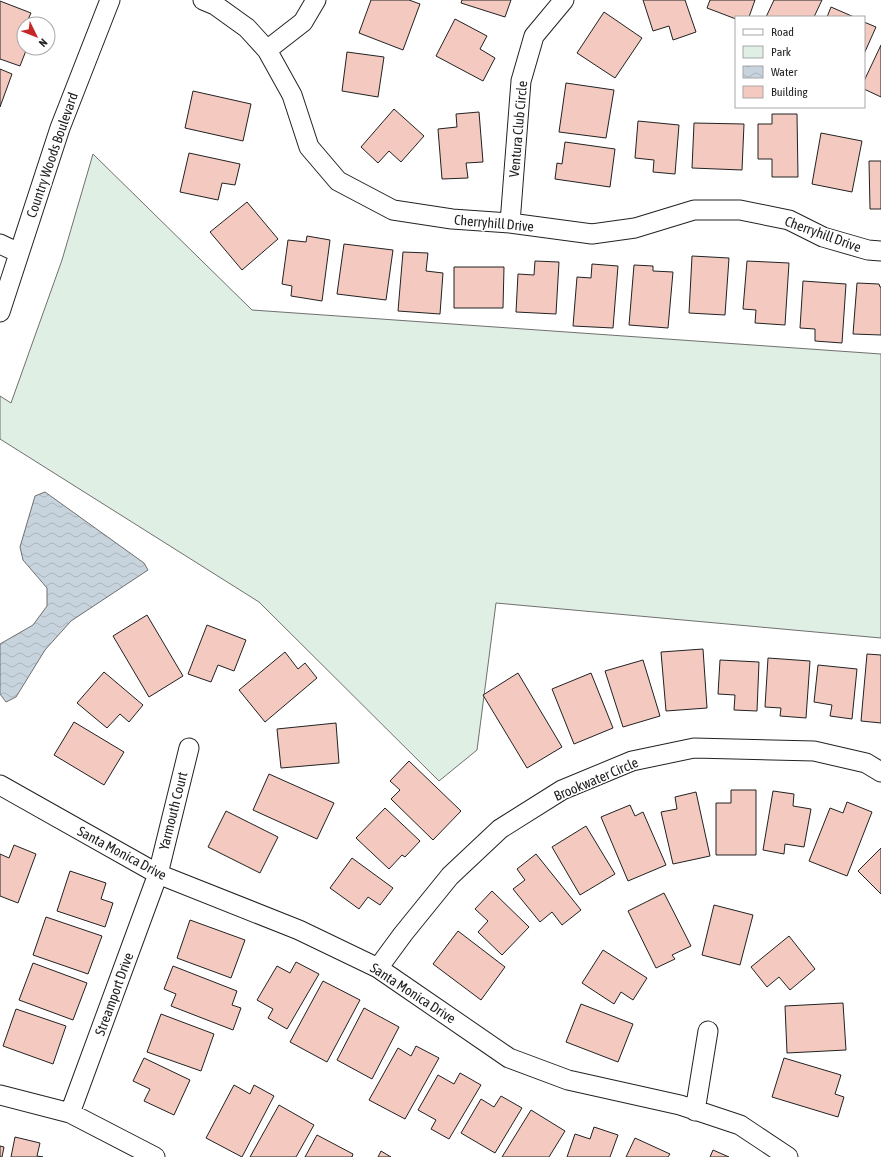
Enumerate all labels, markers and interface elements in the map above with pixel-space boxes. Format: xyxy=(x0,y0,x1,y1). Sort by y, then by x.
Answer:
north arrow xyxy=(16,16,56,56)
legend xyxy=(735,16,865,108)
text: Road xyxy=(771,25,794,39)
text: N xyxy=(37,36,50,49)
text: Park xyxy=(771,45,792,59)
text: Water xyxy=(771,65,798,79)
street label: Ventura Club Circle xyxy=(506,80,530,178)
text: Building xyxy=(771,85,809,99)
street label: Country Woods Boulevard xyxy=(23,90,81,220)
street label: Cherryhill Drive xyxy=(453,212,535,234)
street label: Cherryhill Drive xyxy=(783,213,863,255)
street label: Brookwater Circle xyxy=(552,754,640,804)
street label: Yarmouth Court xyxy=(156,770,190,852)
street label: Santa Monica Drive xyxy=(75,823,169,883)
street label: Streamport Drive xyxy=(92,950,136,1038)
street label: Santa Monica Drive xyxy=(367,959,459,1027)

